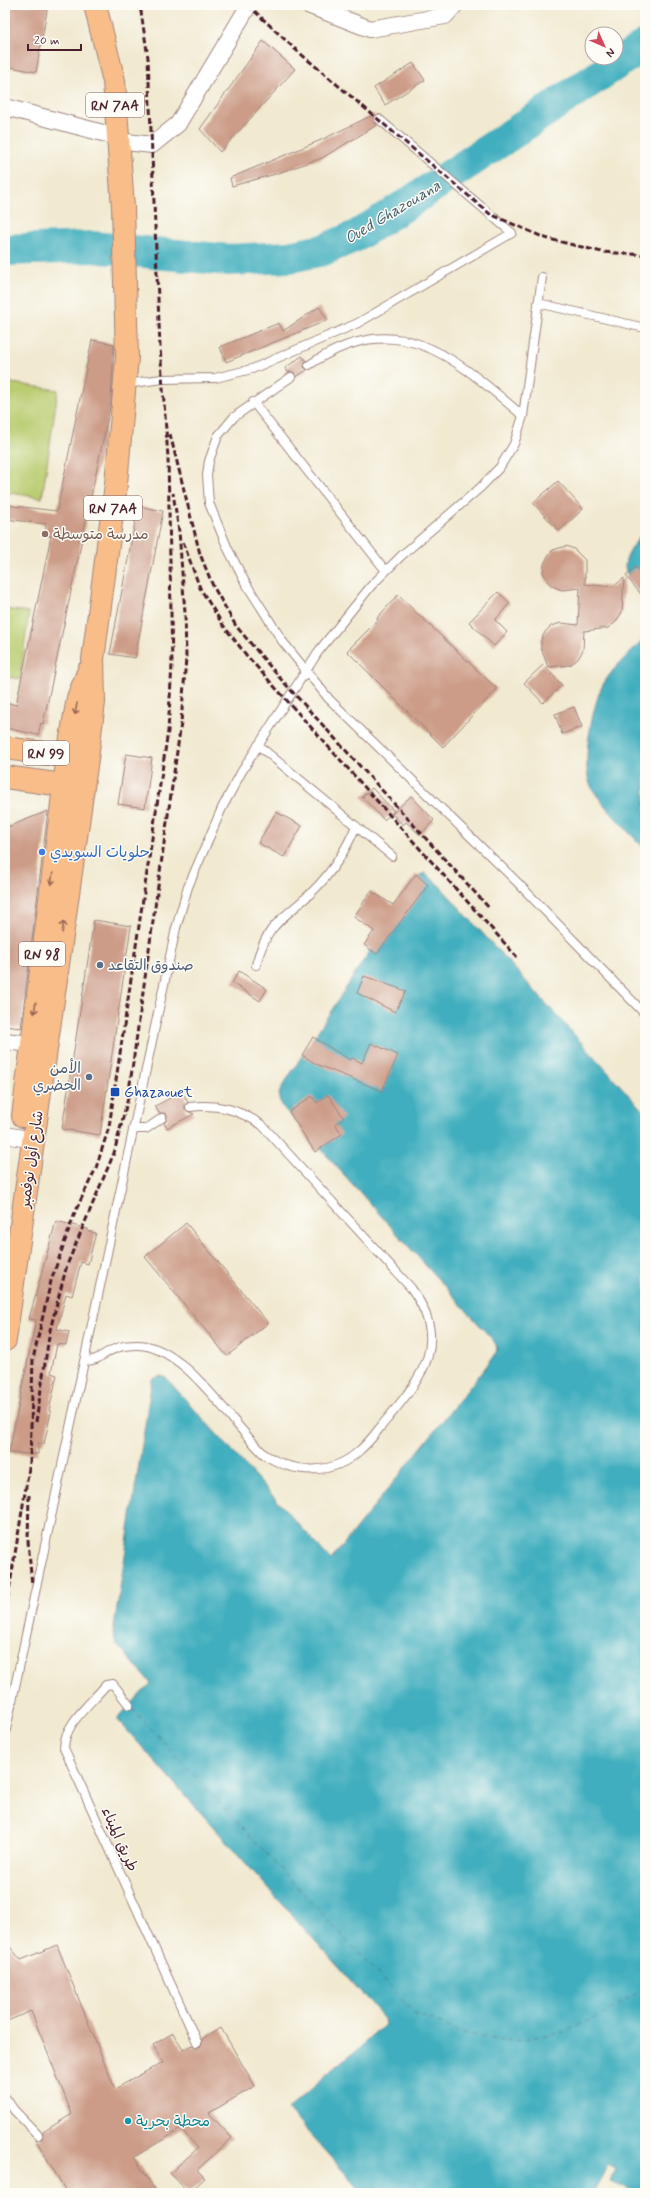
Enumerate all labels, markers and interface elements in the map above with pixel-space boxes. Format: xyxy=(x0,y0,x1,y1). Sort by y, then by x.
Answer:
scale bar xyxy=(28,26,81,52)
north arrow xyxy=(584,26,624,66)
text: 20 m xyxy=(34,33,60,49)
text: N xyxy=(603,45,618,60)
road number: RN 7AA xyxy=(86,93,144,117)
water label: Oued Ghazouana xyxy=(341,175,445,249)
road number: RN 7AA xyxy=(84,496,142,520)
place label: مدرسة متوسطة xyxy=(53,525,149,545)
marker: مدرسة متوسطة xyxy=(40,529,50,539)
one-way arrow xyxy=(72,702,80,715)
road number: RN 99 xyxy=(23,741,69,765)
place label: حلويات السويدي xyxy=(50,843,150,863)
marker: حلويات السويدي xyxy=(37,847,47,857)
one-way arrow xyxy=(48,872,55,885)
one-way arrow xyxy=(59,921,67,934)
road number: RN 98 xyxy=(19,942,65,966)
place label: صندوق التقاعد xyxy=(108,956,194,976)
marker: صندوق التقاعد xyxy=(95,960,105,970)
one-way arrow xyxy=(31,1001,39,1014)
place label: الأمن الحضري xyxy=(33,1058,81,1096)
marker: الأمن الحضري xyxy=(84,1072,94,1082)
place label: Ghazaouet xyxy=(124,1083,193,1103)
marker: Ghazaouet xyxy=(109,1086,121,1098)
street label: شارع أول نوفمبر xyxy=(15,1109,49,1211)
street label: طريق الميناء xyxy=(96,1804,142,1875)
place label: محطة بحرية xyxy=(136,2112,210,2132)
marker: محطة بحرية xyxy=(123,2116,133,2126)

